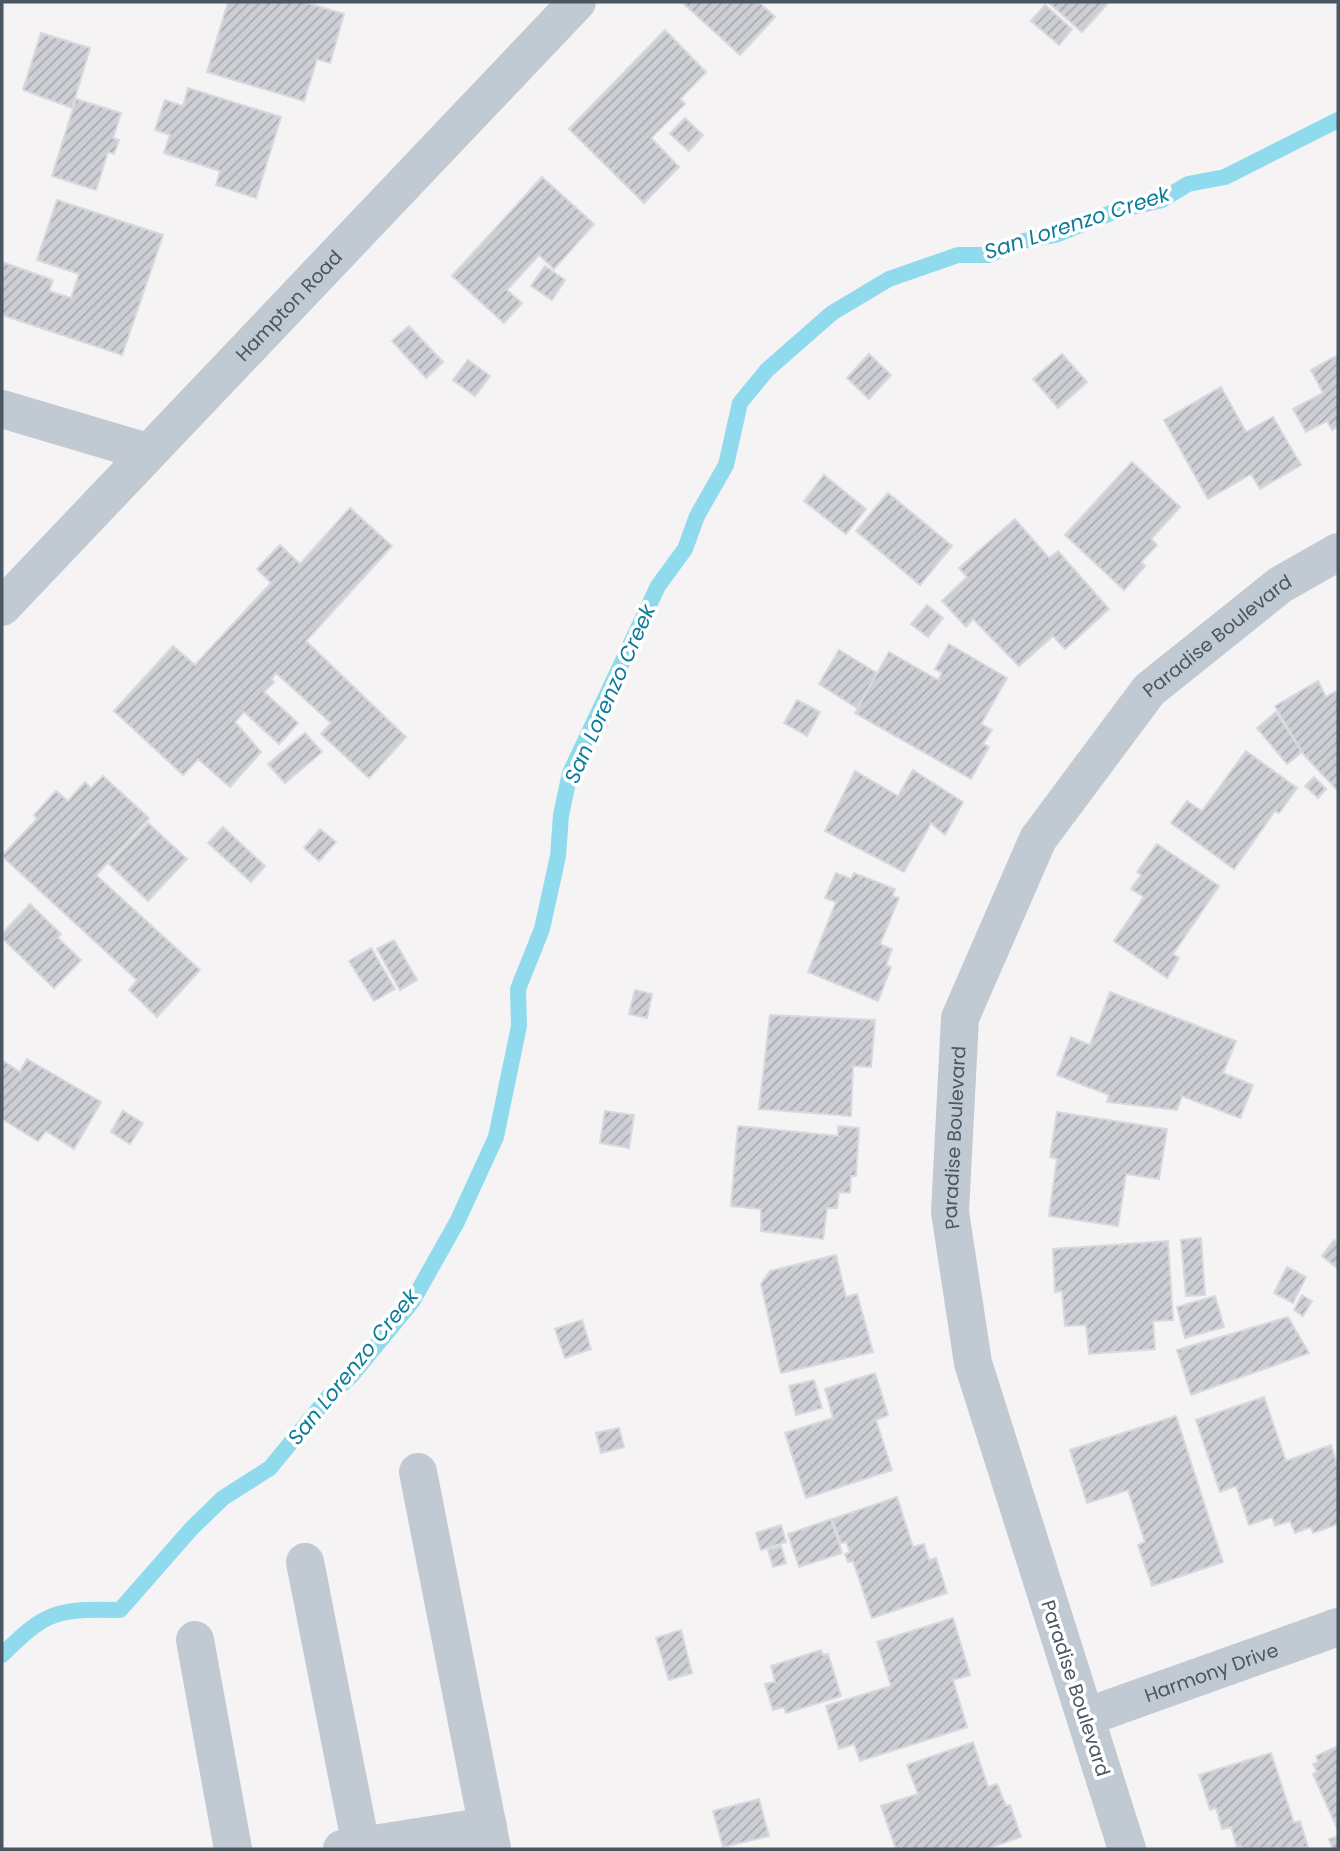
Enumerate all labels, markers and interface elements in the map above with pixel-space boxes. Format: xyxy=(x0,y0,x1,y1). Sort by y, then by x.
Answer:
water label: San Lorenzo Creek xyxy=(981,179,1174,266)
street label: Hampton Road xyxy=(229,244,348,367)
street label: Paradise Boulevard xyxy=(1137,568,1297,704)
water label: San Lorenzo Creek xyxy=(557,599,663,788)
street label: Paradise Boulevard xyxy=(936,1045,973,1231)
water label: San Lorenzo Creek xyxy=(281,1282,425,1451)
street label: Paradise Boulevard xyxy=(1034,1597,1117,1780)
street label: Harmony Drive xyxy=(1141,1636,1282,1709)

